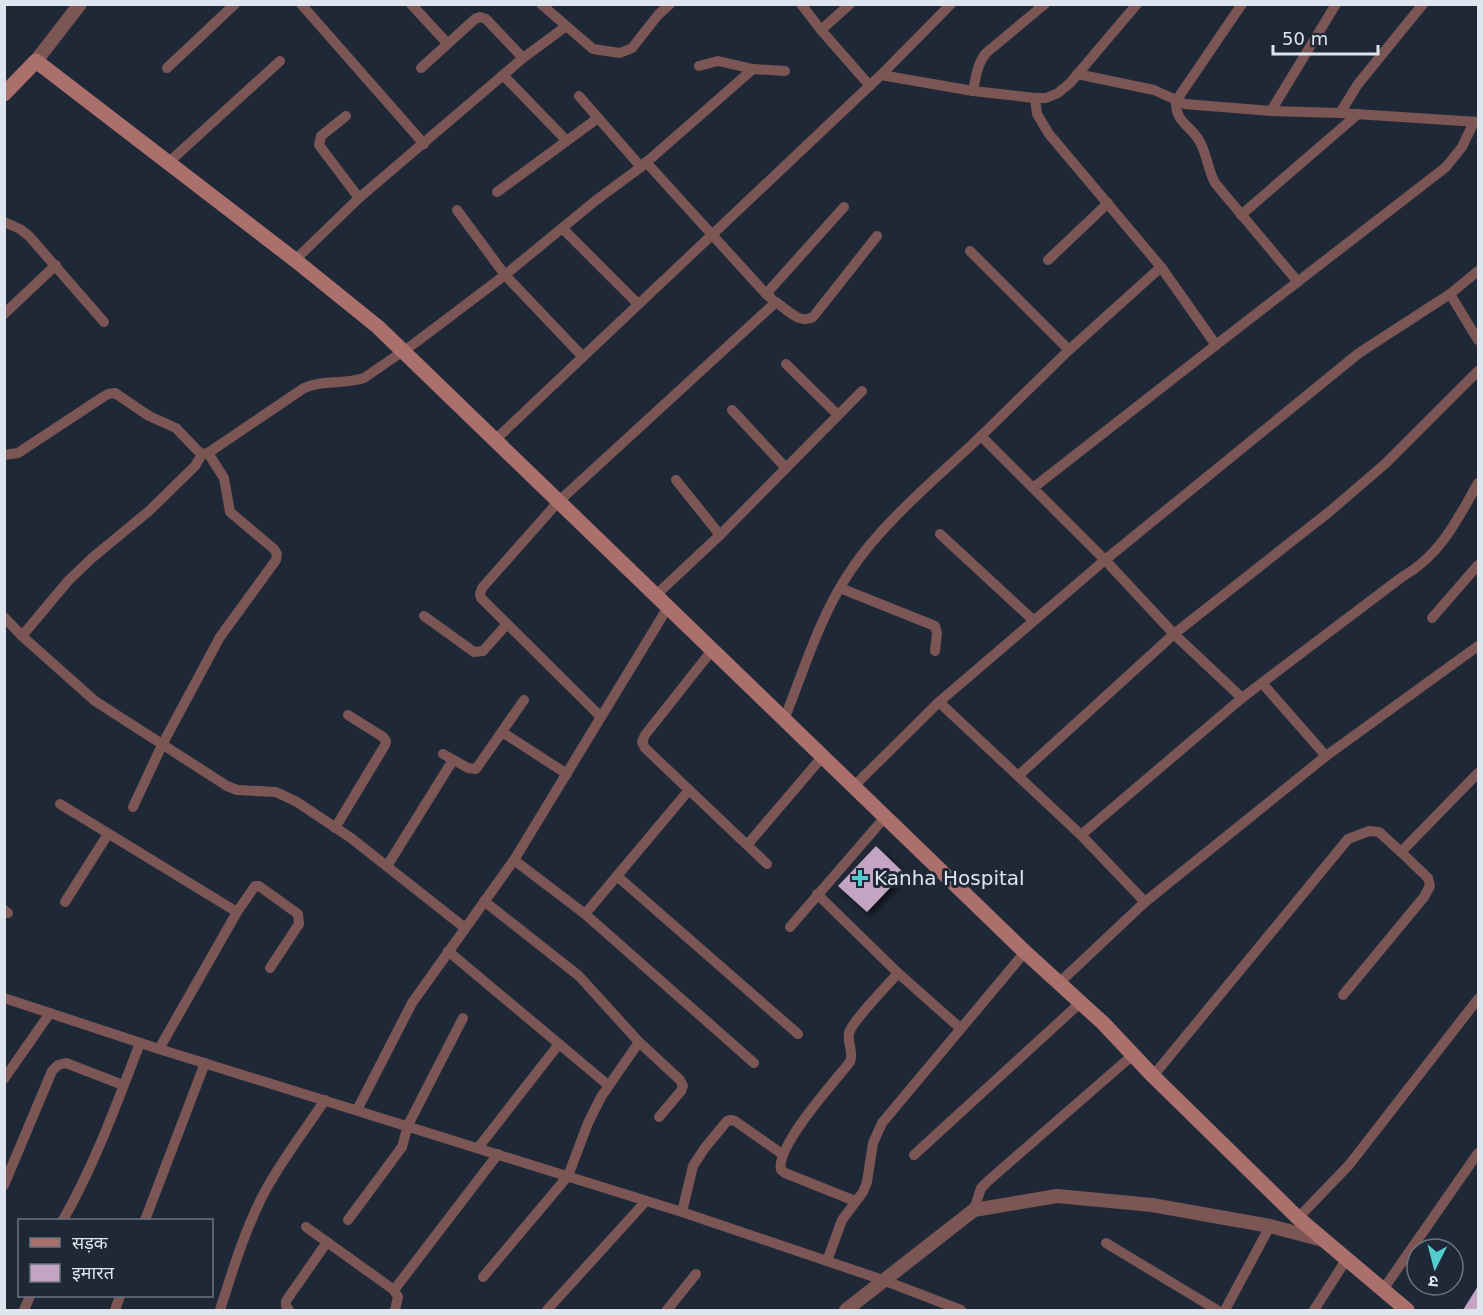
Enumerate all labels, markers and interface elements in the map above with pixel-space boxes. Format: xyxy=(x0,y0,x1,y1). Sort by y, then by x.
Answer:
scale bar xyxy=(1273,18,1378,56)
text: 50 m xyxy=(1282,28,1328,49)
place label: Kanha Hospital xyxy=(874,866,1025,890)
marker: Kanha Hospital xyxy=(851,869,869,887)
legend xyxy=(18,1219,213,1297)
text: सड़क xyxy=(72,1232,109,1253)
north arrow xyxy=(1405,1237,1465,1297)
text: इमारत xyxy=(72,1262,115,1283)
text: उ xyxy=(1427,1271,1439,1291)

